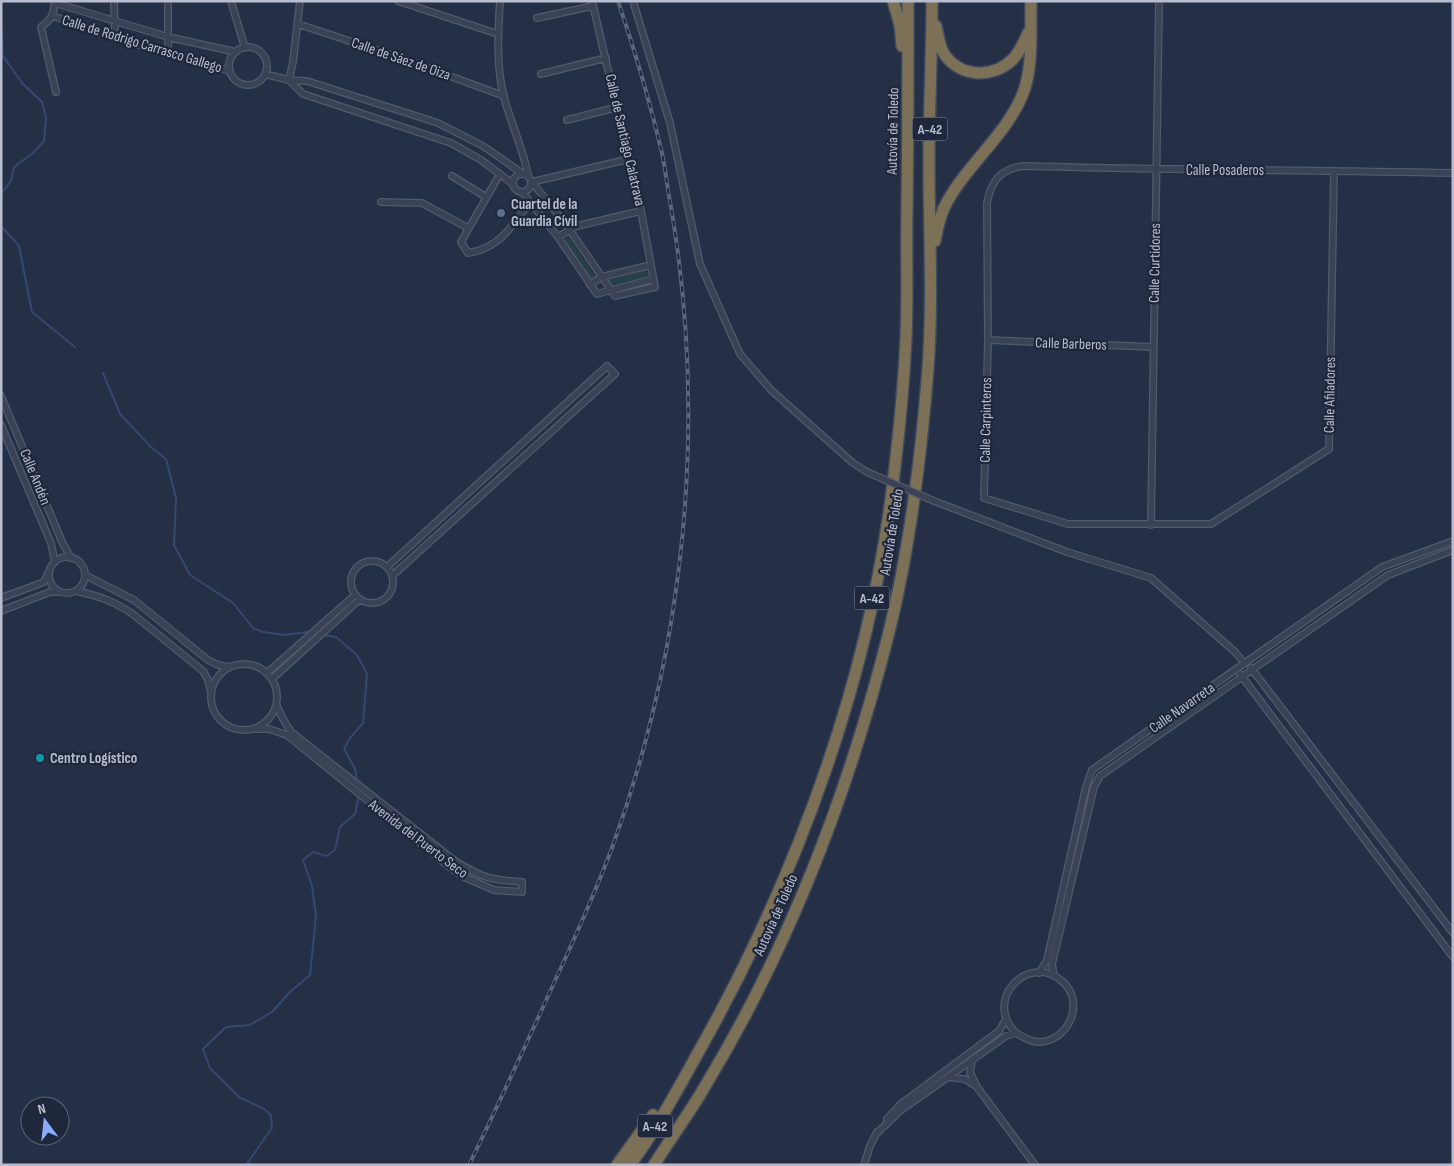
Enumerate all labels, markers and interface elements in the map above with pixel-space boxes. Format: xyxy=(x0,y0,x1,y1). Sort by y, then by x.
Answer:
street label: Calle de Rodrigo Carrasco Gallego xyxy=(60,11,224,77)
street label: Calle de Sáez de Oiza xyxy=(349,33,453,85)
street label: Calle de Santiago Calatrava xyxy=(601,72,649,208)
street label: Autovía de Toledo xyxy=(883,87,903,176)
road number: A-42 xyxy=(912,118,948,140)
street label: Calle Posaderos xyxy=(1186,161,1264,180)
place label: Cuartel de la Guardia Cívil xyxy=(511,195,577,231)
marker: Cuartel de la Guardia Cívil xyxy=(495,207,507,219)
street label: Calle Curtidores xyxy=(1145,223,1165,303)
street label: Calle Barberos xyxy=(1035,333,1107,355)
street label: Calle Afiladores xyxy=(1320,357,1340,433)
street label: Calle Carpinteros xyxy=(976,377,996,463)
street label: Calle Andén xyxy=(15,446,55,508)
street label: Autovía de Toledo xyxy=(876,487,908,578)
road number: A-42 xyxy=(854,586,890,610)
street label: Calle Navarreta xyxy=(1145,678,1219,738)
place label: Centro Logístico xyxy=(50,749,137,768)
marker: Centro Logístico xyxy=(34,752,46,764)
street label: Avenida del Puerto Seco xyxy=(364,795,472,883)
street label: Autovía de Toledo xyxy=(749,871,802,960)
north arrow xyxy=(20,1096,70,1146)
text: N xyxy=(36,1100,48,1118)
road number: A-42 xyxy=(638,1114,672,1138)

